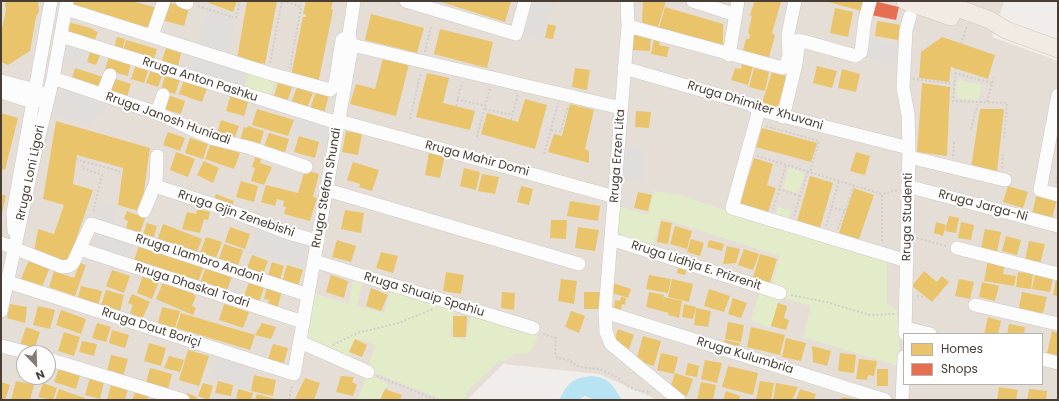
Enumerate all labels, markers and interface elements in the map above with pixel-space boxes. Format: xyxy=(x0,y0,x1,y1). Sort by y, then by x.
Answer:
street label: Rruga Anton Pashku xyxy=(141,55,259,105)
street label: Rruga Dhimiter Xhuvani xyxy=(685,78,825,134)
street label: Rruga Janosh Huniadi xyxy=(104,90,232,148)
street label: Rruga Erzen Lita xyxy=(608,109,628,203)
street label: Rruga Loni Ligori xyxy=(14,124,48,222)
street label: Rruga Stefan Shundi xyxy=(309,127,345,249)
street label: Rruga Mahir Domi xyxy=(423,138,531,180)
street label: Rruga Studenti xyxy=(900,173,916,261)
street label: Rruga Gjin Zenebishi xyxy=(176,187,296,241)
street label: Rruga Jarga-Ni xyxy=(937,187,1029,225)
street label: Rruga Llambro Andoni xyxy=(133,232,265,286)
street label: Rruga Lidhja E. Prizrenit xyxy=(629,238,763,294)
street label: Rruga Dhaskal Todri xyxy=(133,261,251,311)
street label: Rruga Shuaip Spahiu xyxy=(362,270,486,320)
street label: Rruga Daut Boriçi xyxy=(100,305,202,351)
legend xyxy=(903,333,1043,385)
street label: Rruga Kulumbria xyxy=(695,334,795,378)
text: Homes xyxy=(941,340,983,357)
north arrow xyxy=(16,345,56,385)
text: Shops xyxy=(941,360,978,377)
text: N xyxy=(33,366,47,384)

